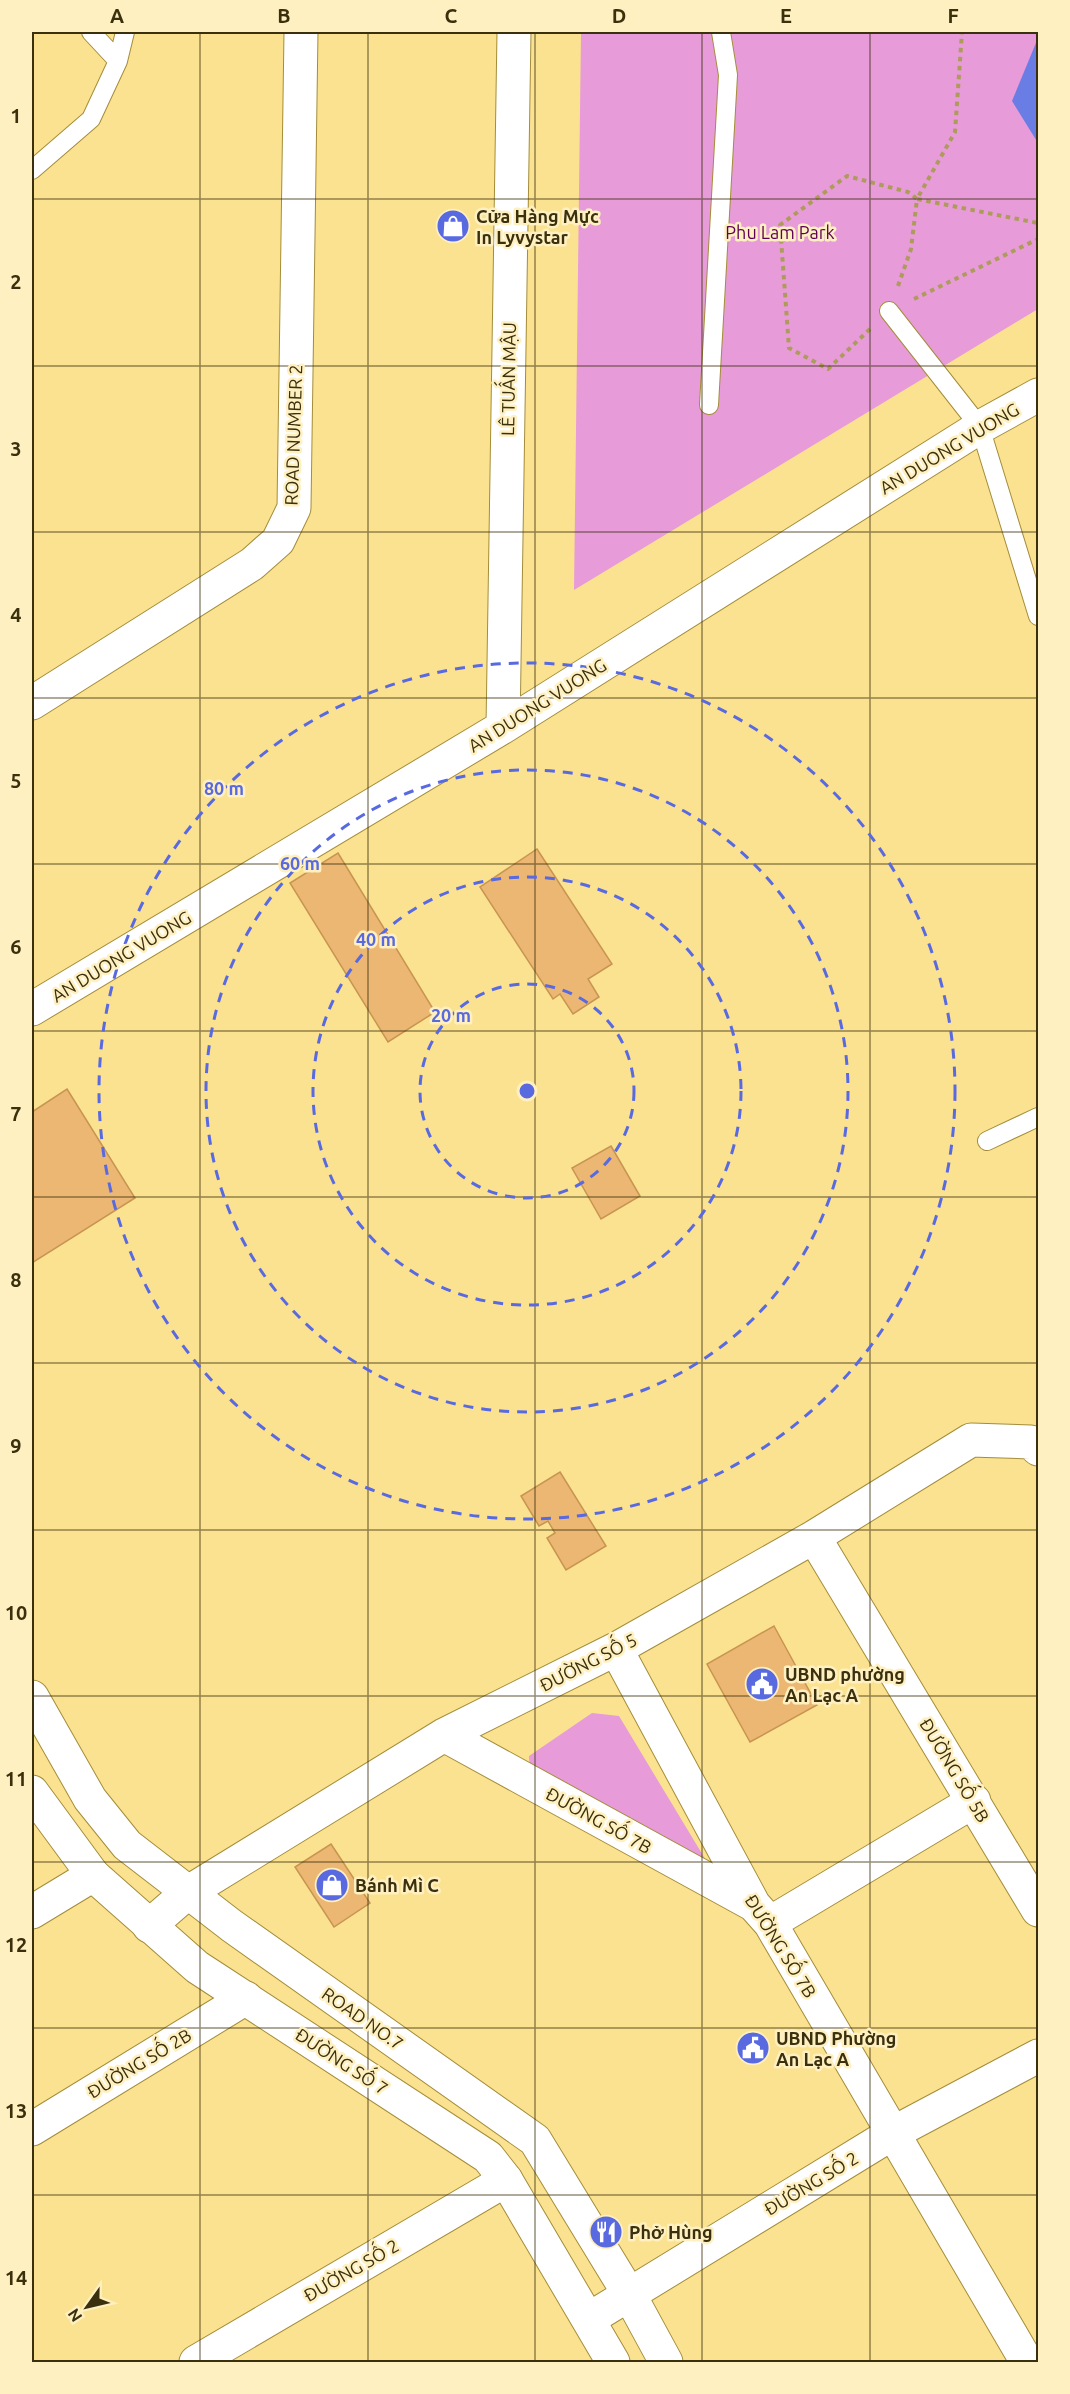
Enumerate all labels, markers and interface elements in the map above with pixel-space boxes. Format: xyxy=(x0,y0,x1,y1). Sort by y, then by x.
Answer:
text: A xyxy=(110,4,124,27)
text: B xyxy=(277,4,291,27)
text: C xyxy=(445,4,458,27)
text: D xyxy=(612,4,626,27)
text: E xyxy=(780,4,792,27)
text: F xyxy=(947,4,959,27)
text: 1 xyxy=(10,104,22,127)
place label: Cửa Hàng Mực In Lyvystar xyxy=(476,206,599,247)
shop icon: Cửa Hàng Mực In Lyvystar xyxy=(435,208,471,244)
park label: Phu Lam Park xyxy=(725,222,835,242)
text: 2 xyxy=(10,270,22,293)
street label: LÊ TUẤN MẬU xyxy=(492,322,519,436)
street label: ROAD NUMBER 2 xyxy=(281,364,305,506)
street label: AN DUONG VUONG xyxy=(876,398,1022,498)
text: 3 xyxy=(10,437,22,460)
text: 4 xyxy=(10,603,22,626)
street label: AN DUONG VUONG xyxy=(464,654,610,756)
text: 5 xyxy=(10,769,22,792)
text: 80 m xyxy=(204,778,244,798)
text: 60 m xyxy=(280,853,320,873)
street label: AN DUONG VUONG xyxy=(48,906,194,1006)
text: 40 m xyxy=(356,929,396,949)
text: 6 xyxy=(10,935,22,958)
text: 20 m xyxy=(431,1005,471,1025)
centre of rings xyxy=(517,1081,537,1101)
text: 7 xyxy=(10,1102,22,1125)
text: 8 xyxy=(10,1268,22,1291)
text: 9 xyxy=(10,1434,22,1457)
text: 10 xyxy=(5,1601,27,1624)
street label: ĐƯỜNG SỐ 5 xyxy=(534,1624,640,1695)
place label: UBND phường An Lạc A xyxy=(785,1664,905,1705)
public building icon: UBND phường An Lạc A xyxy=(744,1666,780,1702)
street label: ĐƯỜNG SỐ 5B xyxy=(916,1712,998,1826)
text: 11 xyxy=(5,1767,27,1790)
street label: ĐƯỜNG SỐ 7B xyxy=(543,1778,658,1857)
shop icon: Bánh Mì C xyxy=(314,1867,350,1903)
place label: Bánh Mì C xyxy=(355,1875,439,1895)
street label: ĐƯỜNG SỐ 7B xyxy=(741,1888,825,2001)
text: 12 xyxy=(5,1933,27,1956)
street label: ROAD NO.7 xyxy=(319,1983,407,2053)
street label: ĐƯỜNG SỐ 7 xyxy=(292,2019,395,2098)
street label: ĐƯỜNG SỐ 2B xyxy=(81,2020,195,2102)
place label: UBND Phường An Lạc A xyxy=(776,2028,896,2069)
public building icon: UBND Phường An Lạc A xyxy=(735,2030,771,2066)
text: 13 xyxy=(5,2099,27,2122)
street label: ĐƯỜNG SỐ 2 xyxy=(758,2143,862,2219)
restaurant icon: Phở Hùng xyxy=(588,2214,624,2250)
place label: Phở Hùng xyxy=(629,2222,713,2242)
street label: ĐƯỜNG SỐ 2 xyxy=(297,2230,402,2305)
text: 14 xyxy=(5,2266,27,2289)
north arrow xyxy=(57,2277,117,2337)
text: N xyxy=(64,2305,85,2325)

